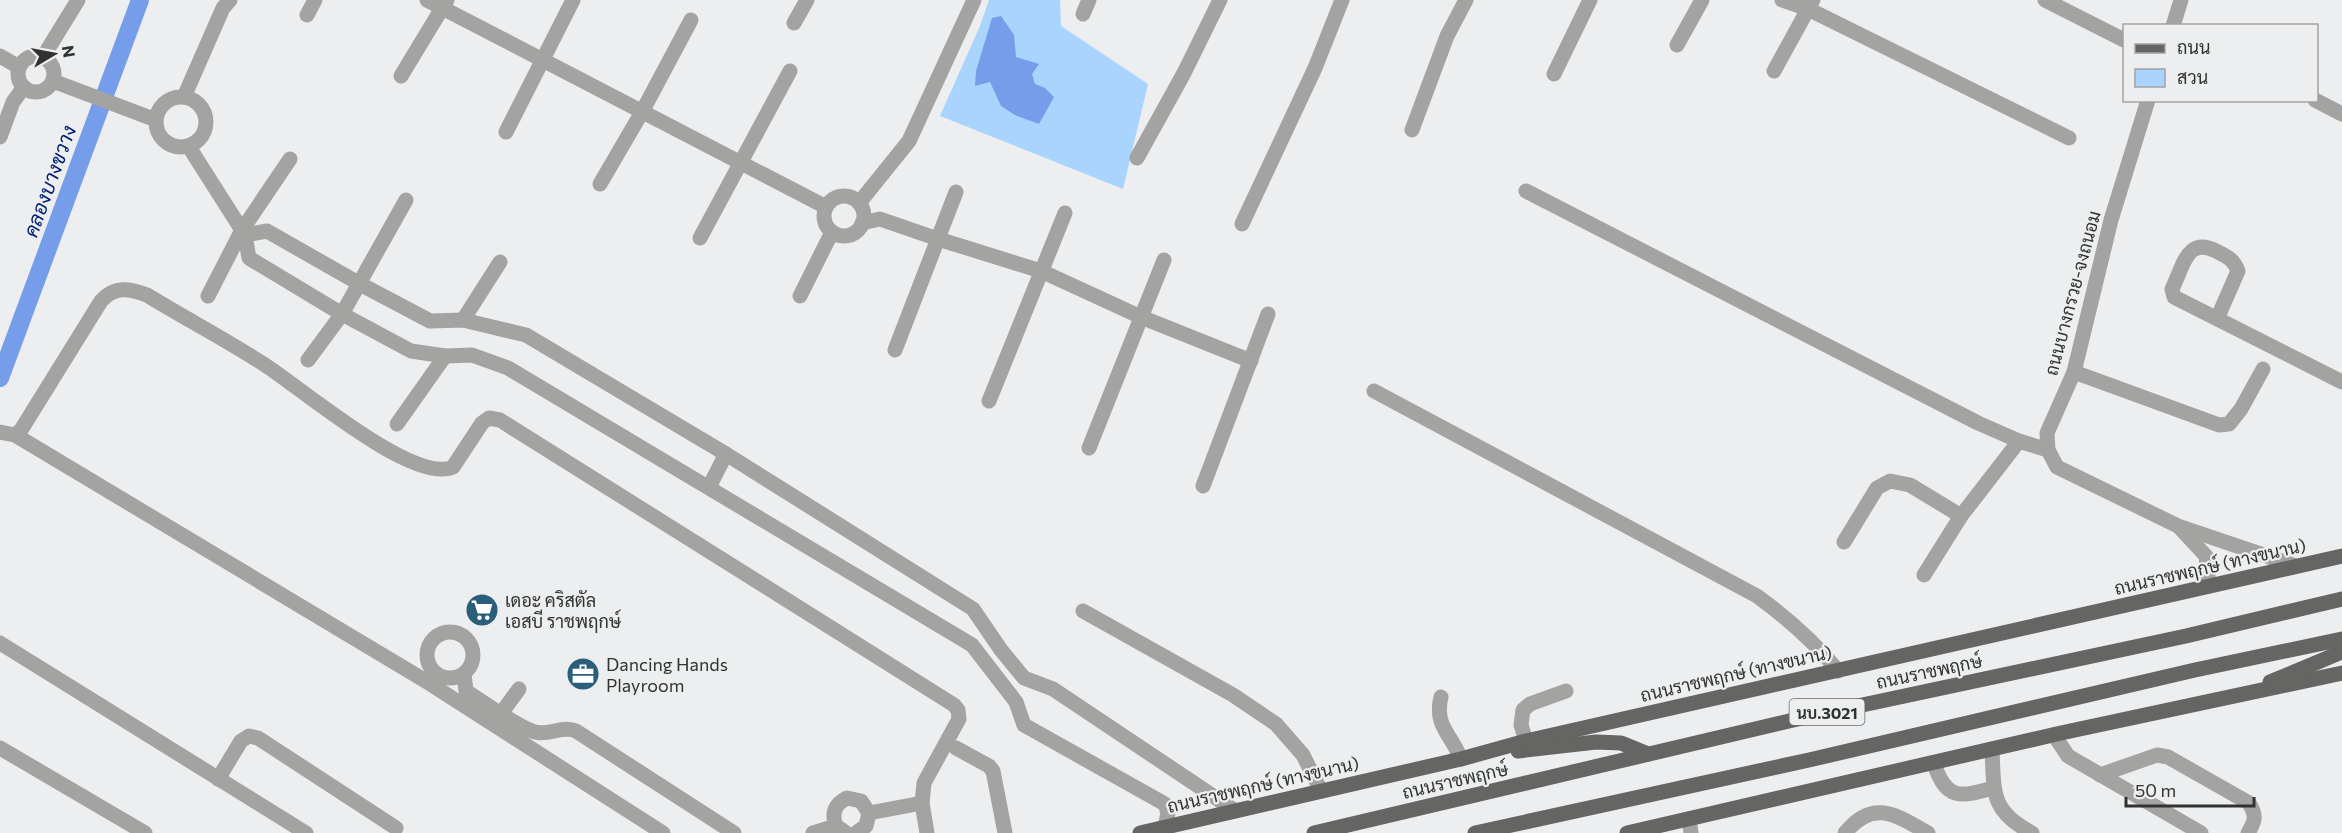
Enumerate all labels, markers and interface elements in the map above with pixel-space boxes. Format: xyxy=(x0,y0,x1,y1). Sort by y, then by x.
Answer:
north arrow xyxy=(24,24,84,84)
legend xyxy=(2123,24,2318,102)
text: ถนน xyxy=(2177,36,2210,58)
text: N xyxy=(59,44,80,59)
text: สวน xyxy=(2177,66,2208,88)
water label: คลองบางขวาง xyxy=(18,122,80,240)
street label: ถนนบางกรวย-จงถนอม xyxy=(2039,208,2105,378)
street label: ถนนราชพฤกษ์ (ทางขนาน) xyxy=(2112,532,2308,600)
place label: เดอะ คริสตัล เอสบี ราชพฤกษ์ xyxy=(505,589,622,633)
supermarket icon: เดอะ คริสตัล เอสบี ราชพฤกษ์ xyxy=(464,592,500,628)
street label: ถนนราชพฤกษ์ (ทางขนาน) xyxy=(1638,639,1834,707)
street label: ถนนราชพฤกษ์ xyxy=(1874,648,1985,694)
place label: Dancing Hands Playroom xyxy=(606,653,728,696)
office icon: Dancing Hands Playroom xyxy=(565,656,601,692)
road number: นบ.3021 xyxy=(1790,699,1864,725)
street label: ถนนราชพฤกษ์ (ทางขนาน) xyxy=(1165,750,1361,818)
street label: ถนนราชพฤกษ์ xyxy=(1400,756,1511,804)
scale bar xyxy=(2126,770,2254,808)
text: 50 m xyxy=(2135,779,2176,801)

